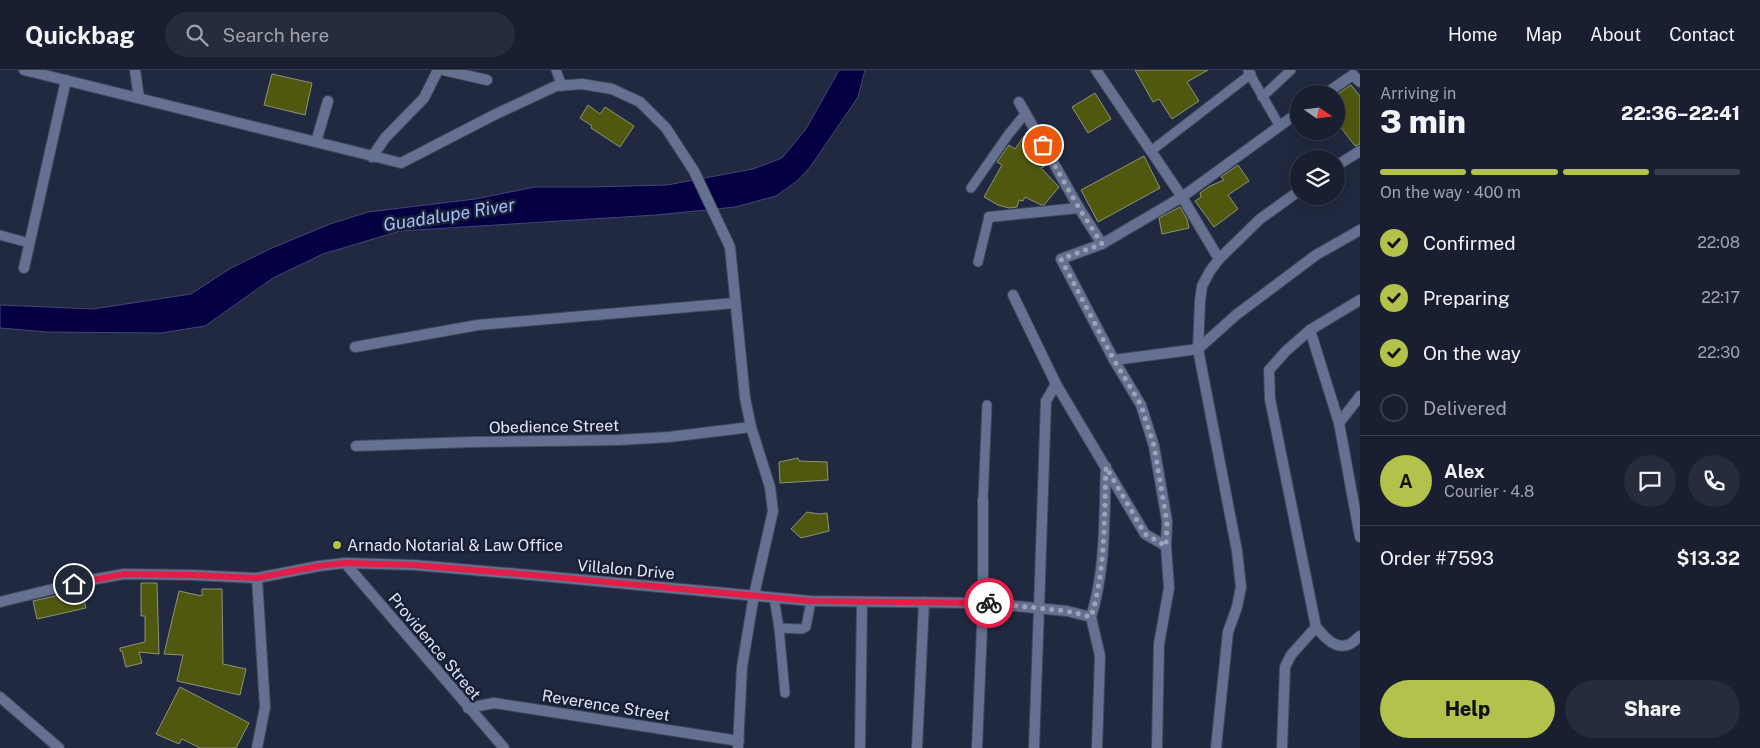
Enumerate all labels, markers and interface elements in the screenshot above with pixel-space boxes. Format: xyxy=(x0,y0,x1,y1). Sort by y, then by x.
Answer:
search box xyxy=(165,12,515,57)
text: Quickbag xyxy=(25,21,135,49)
icon: search xyxy=(183,21,211,49)
text: Search here xyxy=(223,24,329,46)
text: Home xyxy=(1448,24,1498,45)
text: Map xyxy=(1526,24,1562,45)
text: About xyxy=(1590,24,1641,45)
text: Contact xyxy=(1669,24,1735,45)
text: Arriving in xyxy=(1380,84,1456,103)
north arrow xyxy=(1290,85,1345,140)
map controls xyxy=(1290,85,1345,205)
text: 22:36–22:41 xyxy=(1621,102,1740,124)
text: 3 min xyxy=(1380,103,1466,140)
pin xyxy=(1022,124,1064,166)
icon: bag xyxy=(1029,131,1057,159)
button: layers xyxy=(1290,150,1345,205)
text: On the way · 400 m xyxy=(1380,183,1521,202)
water label: Guadalupe River xyxy=(381,194,517,235)
icon: check xyxy=(1380,229,1408,257)
text: Confirmed xyxy=(1423,232,1516,254)
text: 22:08 xyxy=(1697,233,1740,252)
icon: check xyxy=(1380,284,1408,312)
text: Preparing xyxy=(1423,287,1510,309)
text: 22:17 xyxy=(1701,288,1740,307)
icon: check xyxy=(1380,339,1408,367)
text: On the way xyxy=(1423,342,1521,364)
text: 22:30 xyxy=(1698,343,1740,362)
text: Delivered xyxy=(1423,397,1507,419)
street label: Obedience Street xyxy=(489,416,619,437)
button: chat xyxy=(1624,455,1676,507)
button: phone xyxy=(1688,455,1740,507)
text: Alex xyxy=(1444,460,1485,482)
text: A xyxy=(1399,470,1413,492)
text: Courier · 4.8 xyxy=(1444,482,1534,501)
place label: Arnado Notarial & Law Office xyxy=(347,536,563,555)
marker: Arnado Notarial & Law Office xyxy=(331,539,343,551)
text: Order #7593 xyxy=(1380,547,1494,569)
text: $13.32 xyxy=(1676,547,1740,569)
street label: Villalon Drive xyxy=(576,556,676,583)
pin xyxy=(53,563,95,605)
icon: home xyxy=(60,570,88,598)
courier xyxy=(964,578,1014,628)
street label: Providence Street xyxy=(384,589,485,703)
icon: bike xyxy=(975,589,1003,617)
button: Help xyxy=(1380,680,1555,738)
button: Share xyxy=(1565,680,1740,738)
street label: Reverence Street xyxy=(541,686,671,725)

